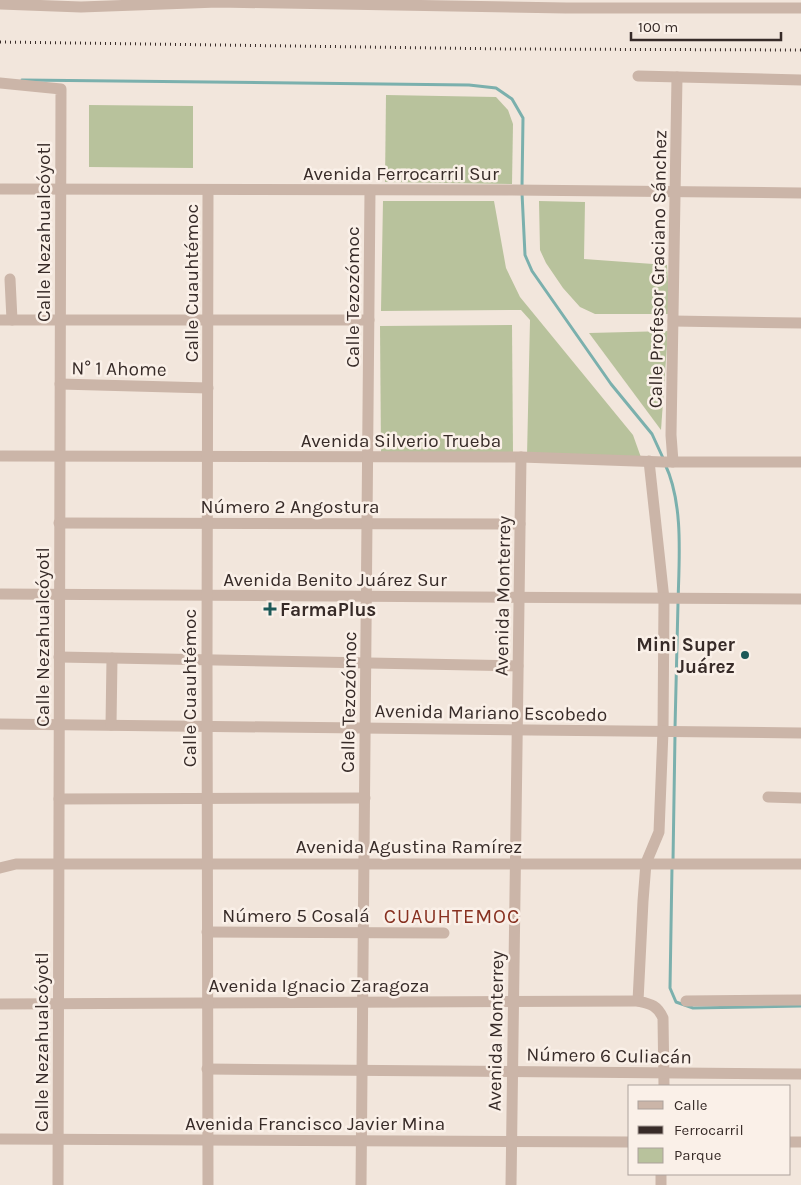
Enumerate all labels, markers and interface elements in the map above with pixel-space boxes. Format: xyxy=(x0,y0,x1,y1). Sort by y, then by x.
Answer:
scale bar xyxy=(631,10,781,42)
text: 100 m xyxy=(638,18,678,36)
street label: Calle Profesor Graciano Sánchez xyxy=(645,130,671,408)
street label: Calle Nezahualcóyotl xyxy=(33,142,55,322)
street label: Avenida Ferrocarril Sur xyxy=(303,163,499,185)
street label: Calle Cuauhtémoc xyxy=(181,204,203,362)
street label: Calle Tezozómoc xyxy=(342,226,364,368)
street label: N° 1 Ahome xyxy=(71,357,167,381)
street label: Avenida Silverio Trueba xyxy=(301,430,501,452)
street label: Número 2 Angostura xyxy=(201,496,379,518)
street label: Avenida Monterrey xyxy=(491,516,515,676)
street label: Calle Nezahualcóyotl xyxy=(32,547,54,727)
street label: Avenida Benito Juárez Sur xyxy=(223,569,447,591)
place label: FarmaPlus xyxy=(280,599,376,621)
marker: FarmaPlus xyxy=(264,603,276,615)
street label: Calle Cuauhtémoc xyxy=(179,609,201,767)
street label: Calle Tezozómoc xyxy=(337,631,361,773)
place label: Mini Super Juárez xyxy=(636,634,736,678)
marker: Mini Super Juárez xyxy=(739,649,751,661)
street label: Avenida Mariano Escobedo xyxy=(375,700,607,726)
street label: Avenida Agustina Ramírez xyxy=(296,836,522,858)
street label: Número 5 Cosalá xyxy=(222,905,370,927)
district label: CUAUHTEMOC xyxy=(384,905,520,928)
street label: Avenida Monterrey xyxy=(484,951,508,1111)
street label: Calle Nezahualcóyotl xyxy=(31,952,53,1132)
street label: Avenida Ignacio Zaragoza xyxy=(208,975,430,997)
street label: Número 6 Culiacán xyxy=(526,1044,692,1068)
legend xyxy=(628,1085,791,1175)
text: Calle xyxy=(674,1096,708,1114)
street label: Avenida Francisco Javier Mina xyxy=(185,1113,445,1135)
text: Ferrocarril xyxy=(674,1121,744,1139)
text: Parque xyxy=(674,1146,722,1164)

